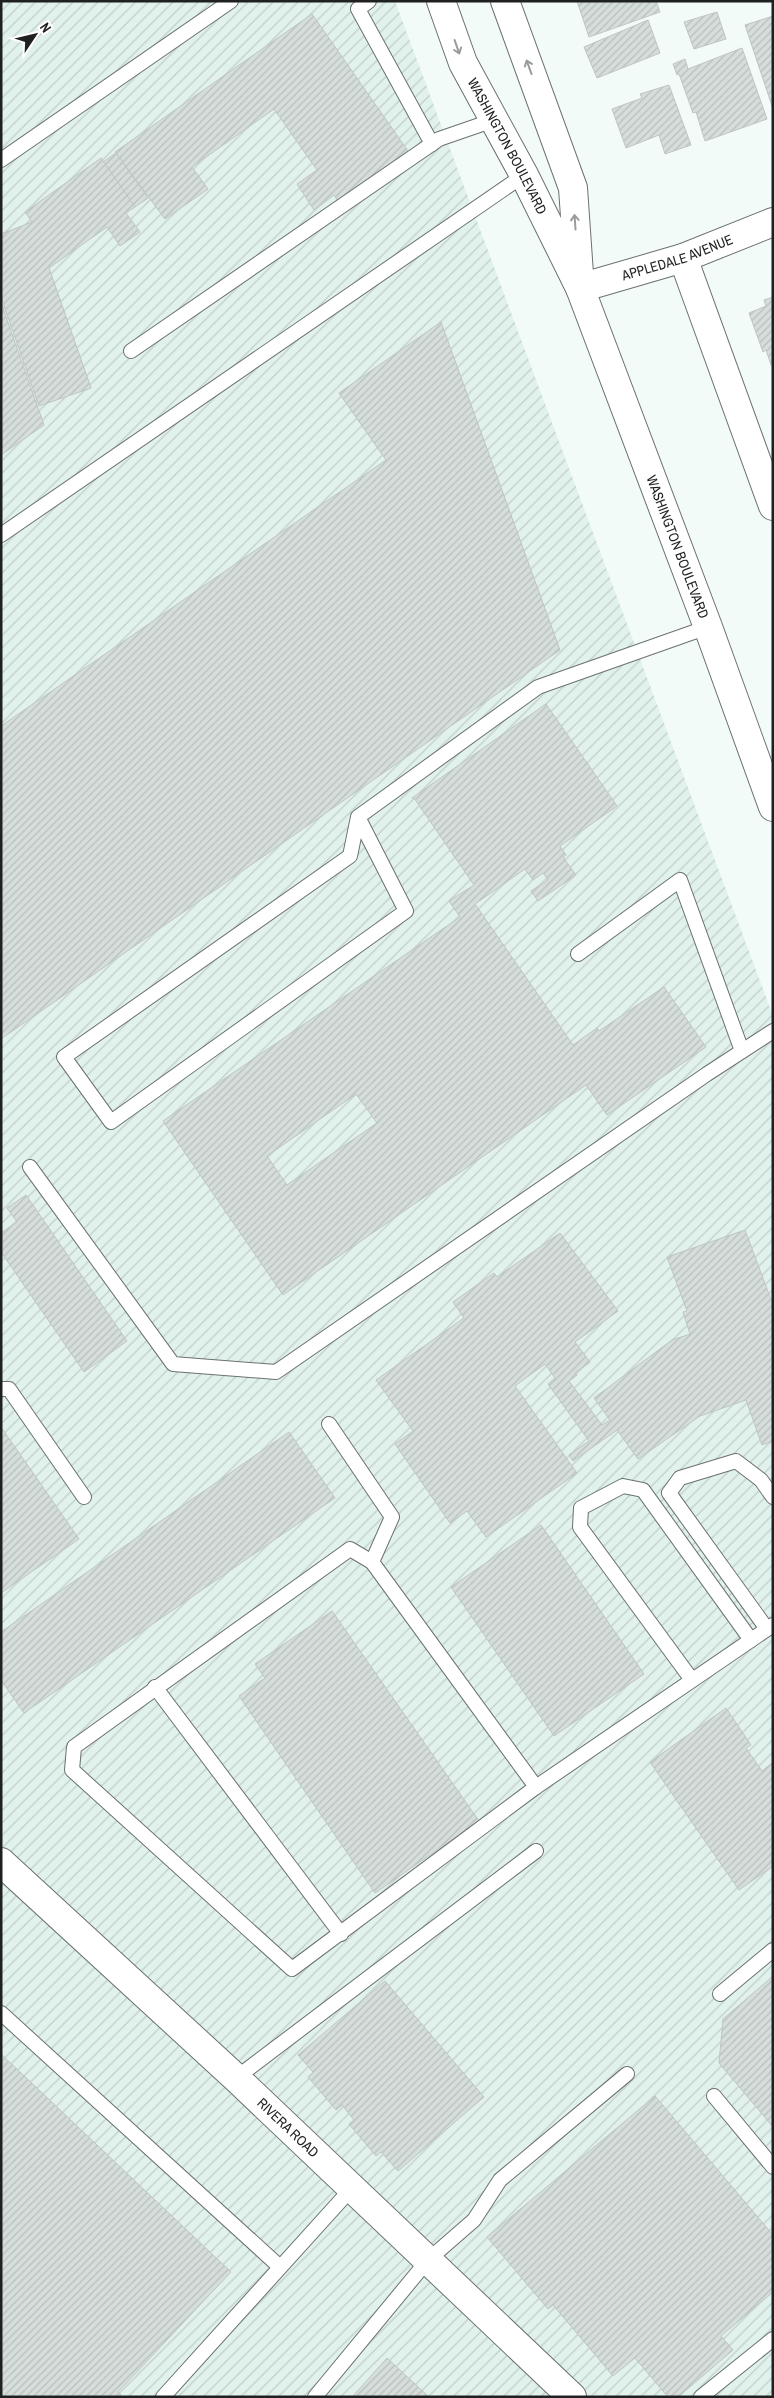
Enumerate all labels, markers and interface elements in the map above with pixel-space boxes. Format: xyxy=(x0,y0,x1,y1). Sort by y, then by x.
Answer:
north arrow xyxy=(10,10,60,60)
text: N xyxy=(36,19,55,36)
one-way arrow xyxy=(453,39,463,55)
one-way arrow xyxy=(524,60,533,76)
street label: WASHINGTON BOULEVARD xyxy=(464,75,551,217)
one-way arrow xyxy=(570,214,580,230)
street label: APPLEDALE AVENUE xyxy=(619,230,735,285)
street label: WASHINGTON BOULEVARD xyxy=(642,473,713,621)
street label: RIVERA ROAD xyxy=(253,2094,323,2161)

